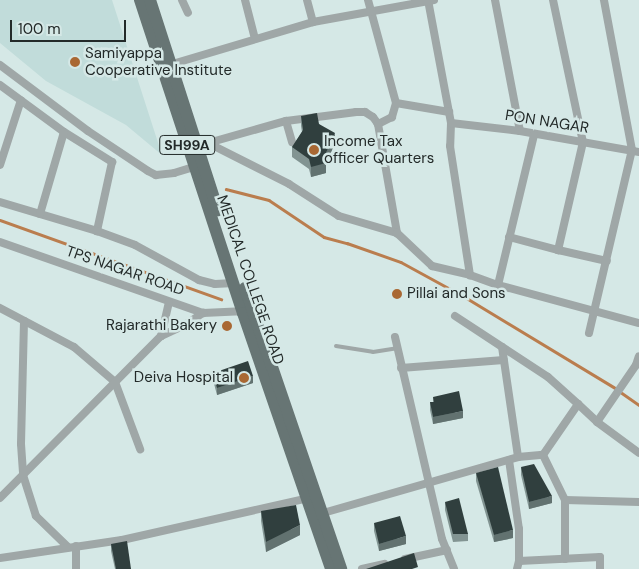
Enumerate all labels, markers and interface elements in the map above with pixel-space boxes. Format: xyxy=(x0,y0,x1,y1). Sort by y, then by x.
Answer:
scale bar xyxy=(12,10,129,42)
text: 100 m xyxy=(18,19,61,39)
place label: Samiyappa Cooperative Institute xyxy=(85,44,232,79)
marker: Samiyappa Cooperative Institute xyxy=(69,56,81,68)
street label: PON NAGAR xyxy=(504,106,590,138)
place label: Income Tax officer Quarters xyxy=(324,132,434,167)
road number: SH99A xyxy=(158,134,216,156)
marker: Income Tax officer Quarters xyxy=(308,144,320,156)
street label: MEDICAL COLLEGE ROAD xyxy=(213,193,287,367)
street label: TPS NAGAR ROAD xyxy=(64,242,186,300)
place label: Pillai and Sons xyxy=(407,285,506,303)
marker: Pillai and Sons xyxy=(391,288,403,300)
place label: Rajarathi Bakery xyxy=(106,317,217,335)
marker: Rajarathi Bakery xyxy=(221,320,233,332)
place label: Deiva Hospital xyxy=(134,369,233,387)
marker: Deiva Hospital xyxy=(237,371,251,385)

